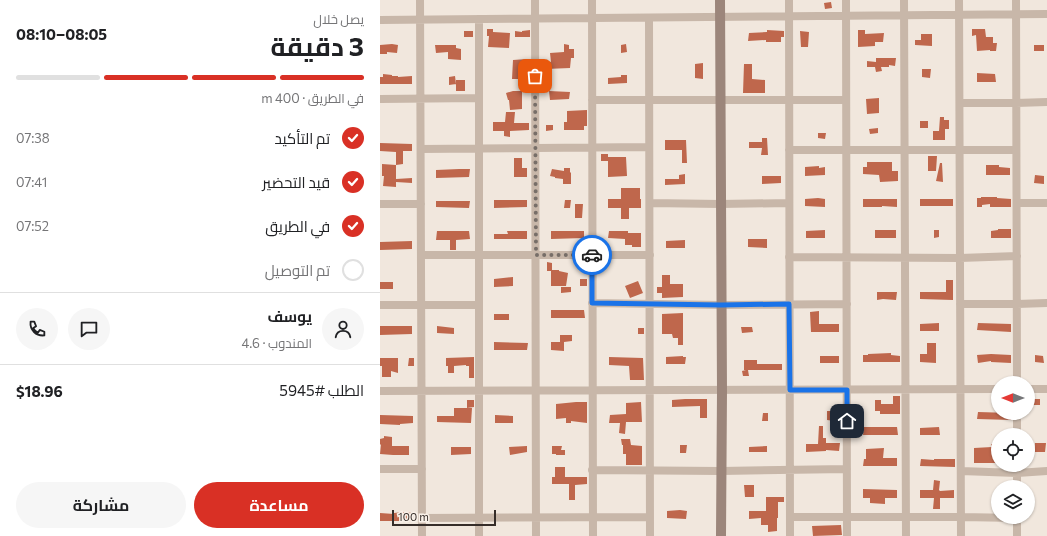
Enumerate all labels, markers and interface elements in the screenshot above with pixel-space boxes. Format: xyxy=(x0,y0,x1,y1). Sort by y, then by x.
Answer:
text: يصل خلال xyxy=(313,11,364,27)
text: 08:05–08:10 xyxy=(16,25,107,43)
text: 3 دقيقة xyxy=(270,30,364,61)
pin xyxy=(518,59,552,93)
icon: bag xyxy=(524,65,546,87)
text: في الطريق · 400 m xyxy=(261,90,364,106)
icon: check xyxy=(342,127,364,149)
text: تم التأكيد xyxy=(274,129,330,147)
text: 07:38 xyxy=(16,130,50,146)
icon: check xyxy=(342,171,364,193)
text: قيد التحضير xyxy=(262,173,330,191)
text: 07:41 xyxy=(16,174,47,190)
icon: check xyxy=(342,215,364,237)
text: في الطريق xyxy=(265,217,330,235)
text: 07:52 xyxy=(16,218,49,234)
courier xyxy=(572,235,612,275)
icon: car xyxy=(581,244,603,266)
text: تم التوصيل xyxy=(265,261,330,279)
text: يوسف xyxy=(267,307,312,325)
button: phone xyxy=(16,308,58,350)
button: chat xyxy=(68,308,110,350)
button: person xyxy=(322,308,364,350)
text: المندوب · 4.6 xyxy=(242,335,312,351)
north arrow xyxy=(991,376,1035,420)
map controls xyxy=(991,376,1035,524)
text: الطلب #5945 xyxy=(279,381,364,399)
text: $18.96 xyxy=(16,382,63,400)
pin xyxy=(830,404,864,438)
icon: home xyxy=(836,410,858,432)
button: locate xyxy=(991,428,1035,472)
button: layers xyxy=(991,480,1035,524)
button: مشاركة xyxy=(16,482,186,528)
button: مساعدة xyxy=(194,482,364,528)
scale bar xyxy=(392,508,496,527)
text: 100 m xyxy=(398,510,429,523)

